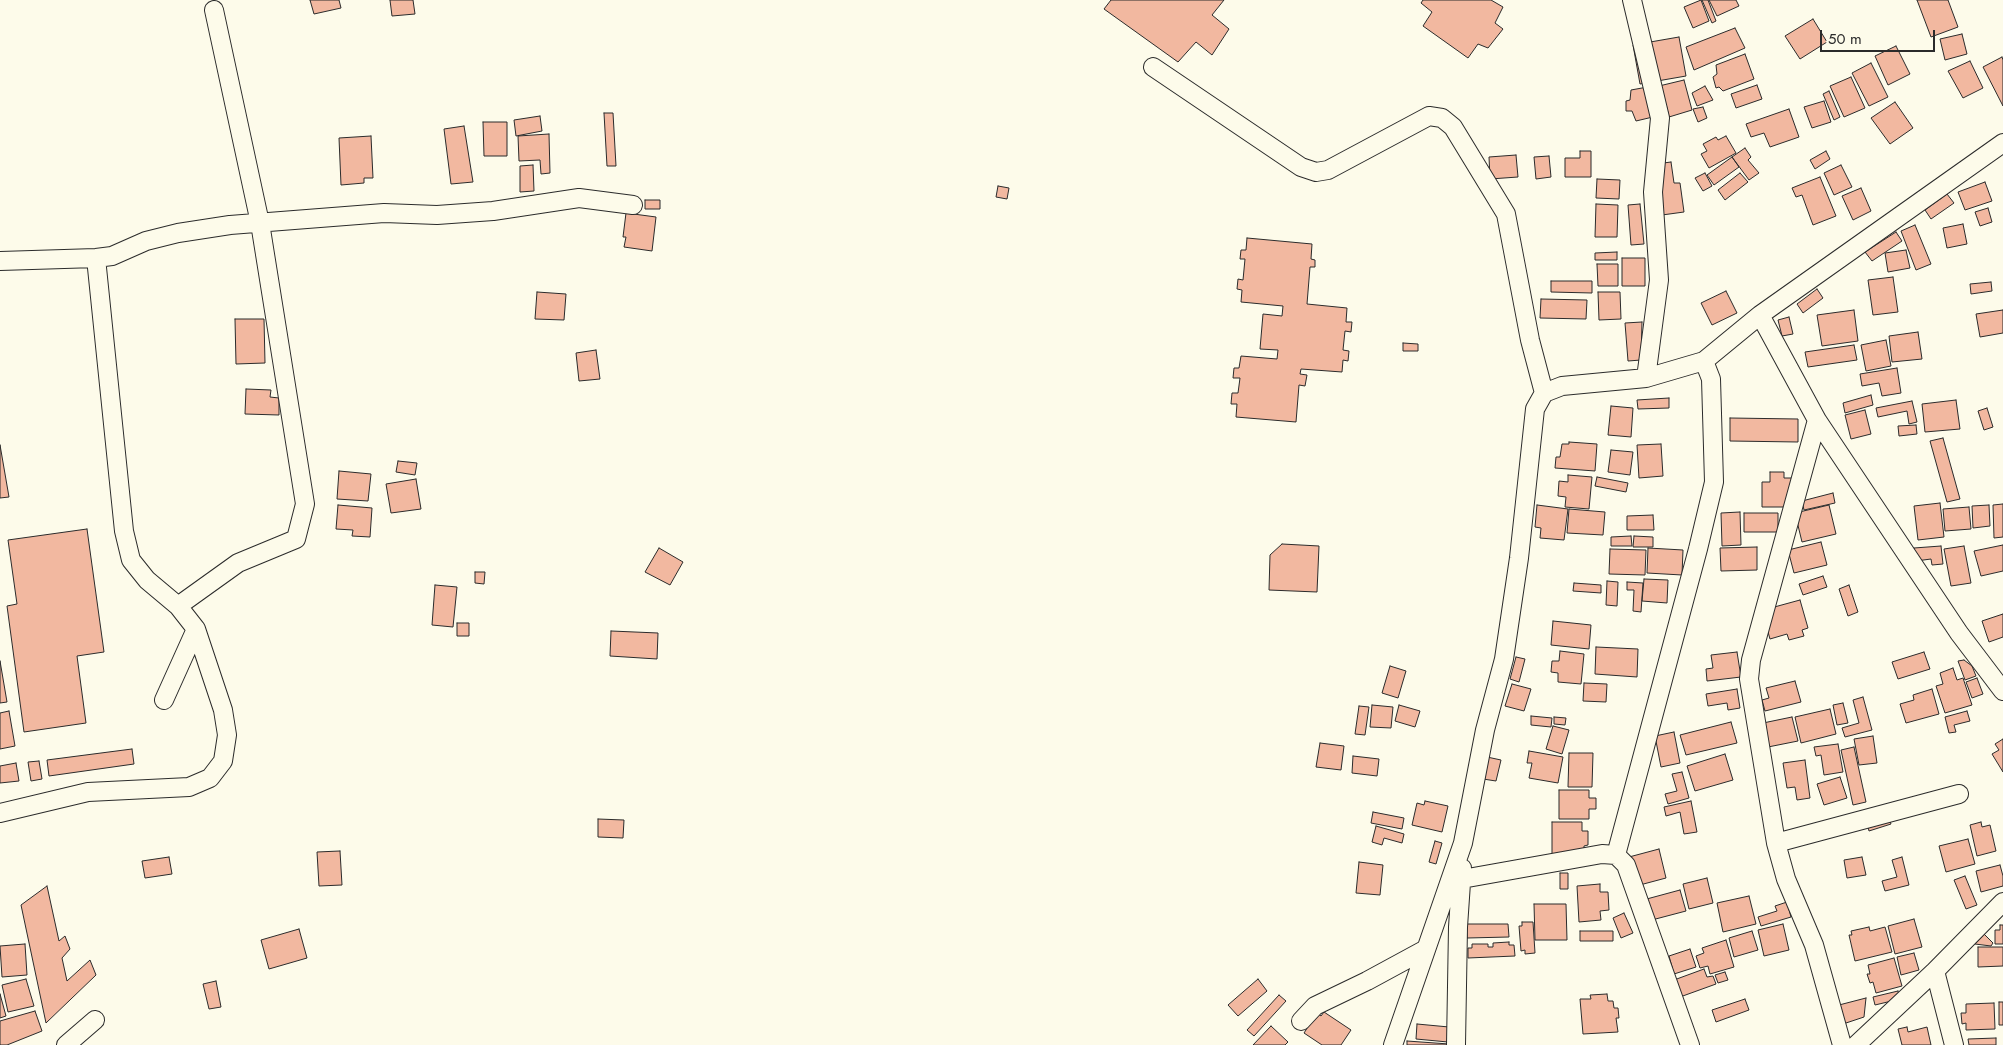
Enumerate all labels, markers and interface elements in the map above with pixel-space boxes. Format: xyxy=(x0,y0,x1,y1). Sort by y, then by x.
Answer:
scale bar xyxy=(1823,20,1938,52)
text: 50 m xyxy=(1828,28,1862,50)

